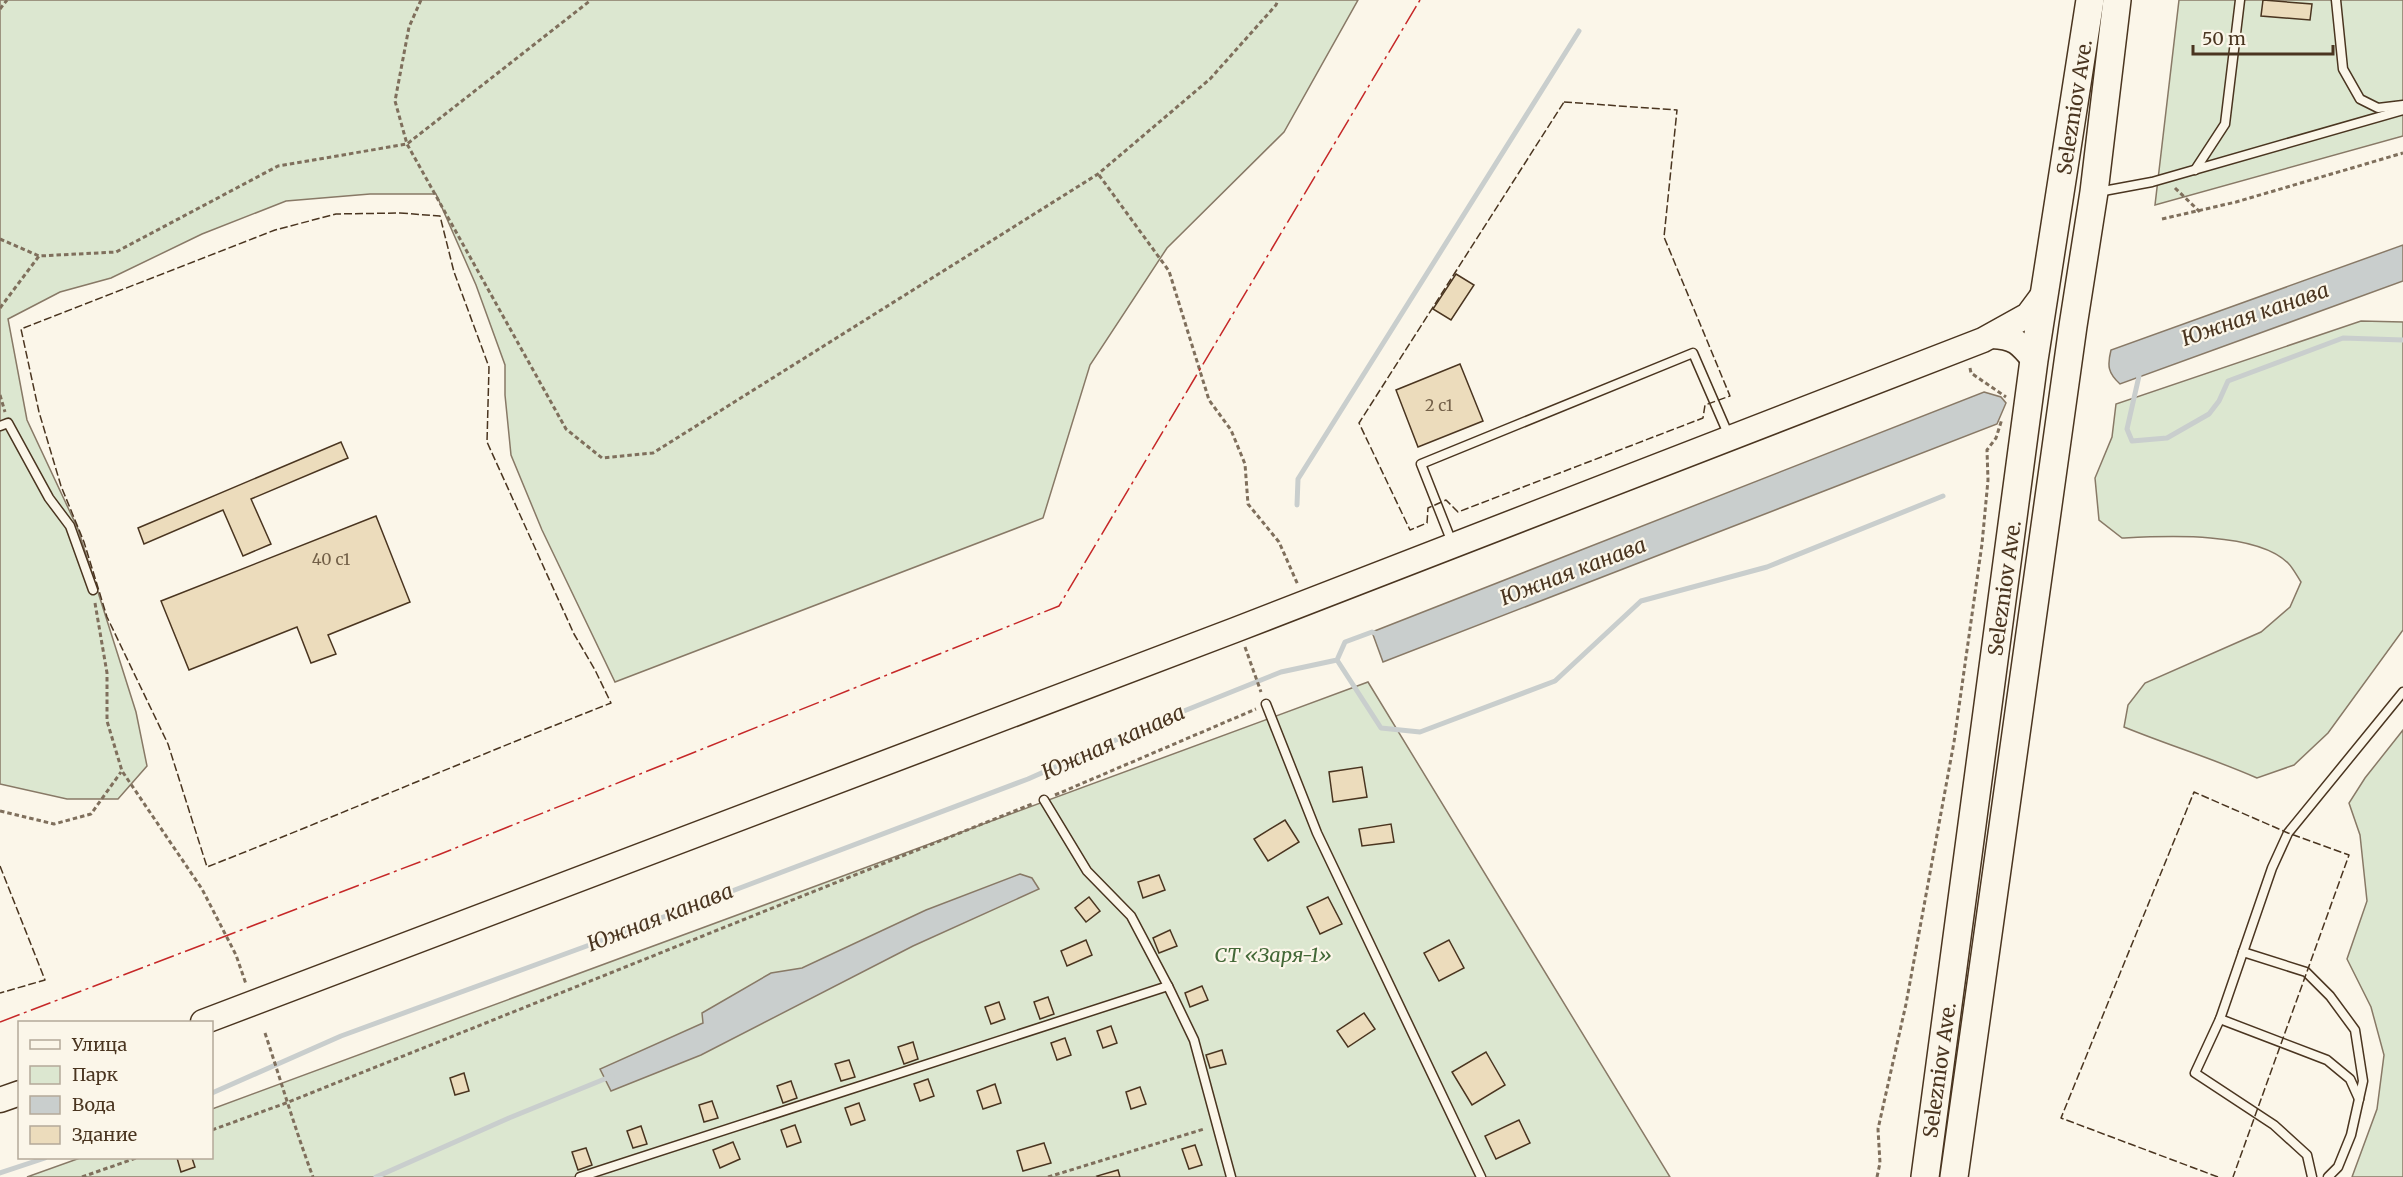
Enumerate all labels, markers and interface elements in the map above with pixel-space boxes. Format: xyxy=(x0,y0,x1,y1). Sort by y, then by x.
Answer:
scale bar xyxy=(2193,18,2332,56)
text: 50 m xyxy=(2202,27,2246,50)
street label: Selezniov Ave. xyxy=(2051,38,2097,176)
water label: Южная канава xyxy=(2178,276,2332,352)
house number: 2 с1 xyxy=(1425,395,1453,415)
street label: Selezniov Ave. xyxy=(1982,519,2026,657)
water label: Южная канава xyxy=(1496,531,1650,611)
house number: 40 с1 xyxy=(312,549,350,569)
water label: Южная канава xyxy=(1037,698,1189,786)
water label: Южная канава xyxy=(583,877,737,957)
park label: СТ «Заря-1» xyxy=(1214,942,1332,967)
street label: Selezniov Ave. xyxy=(1917,1001,1961,1139)
legend xyxy=(18,1021,213,1159)
text: Улица xyxy=(71,1033,127,1056)
text: Парк xyxy=(72,1063,118,1086)
text: Вода xyxy=(72,1093,116,1116)
text: Здание xyxy=(72,1123,137,1146)

